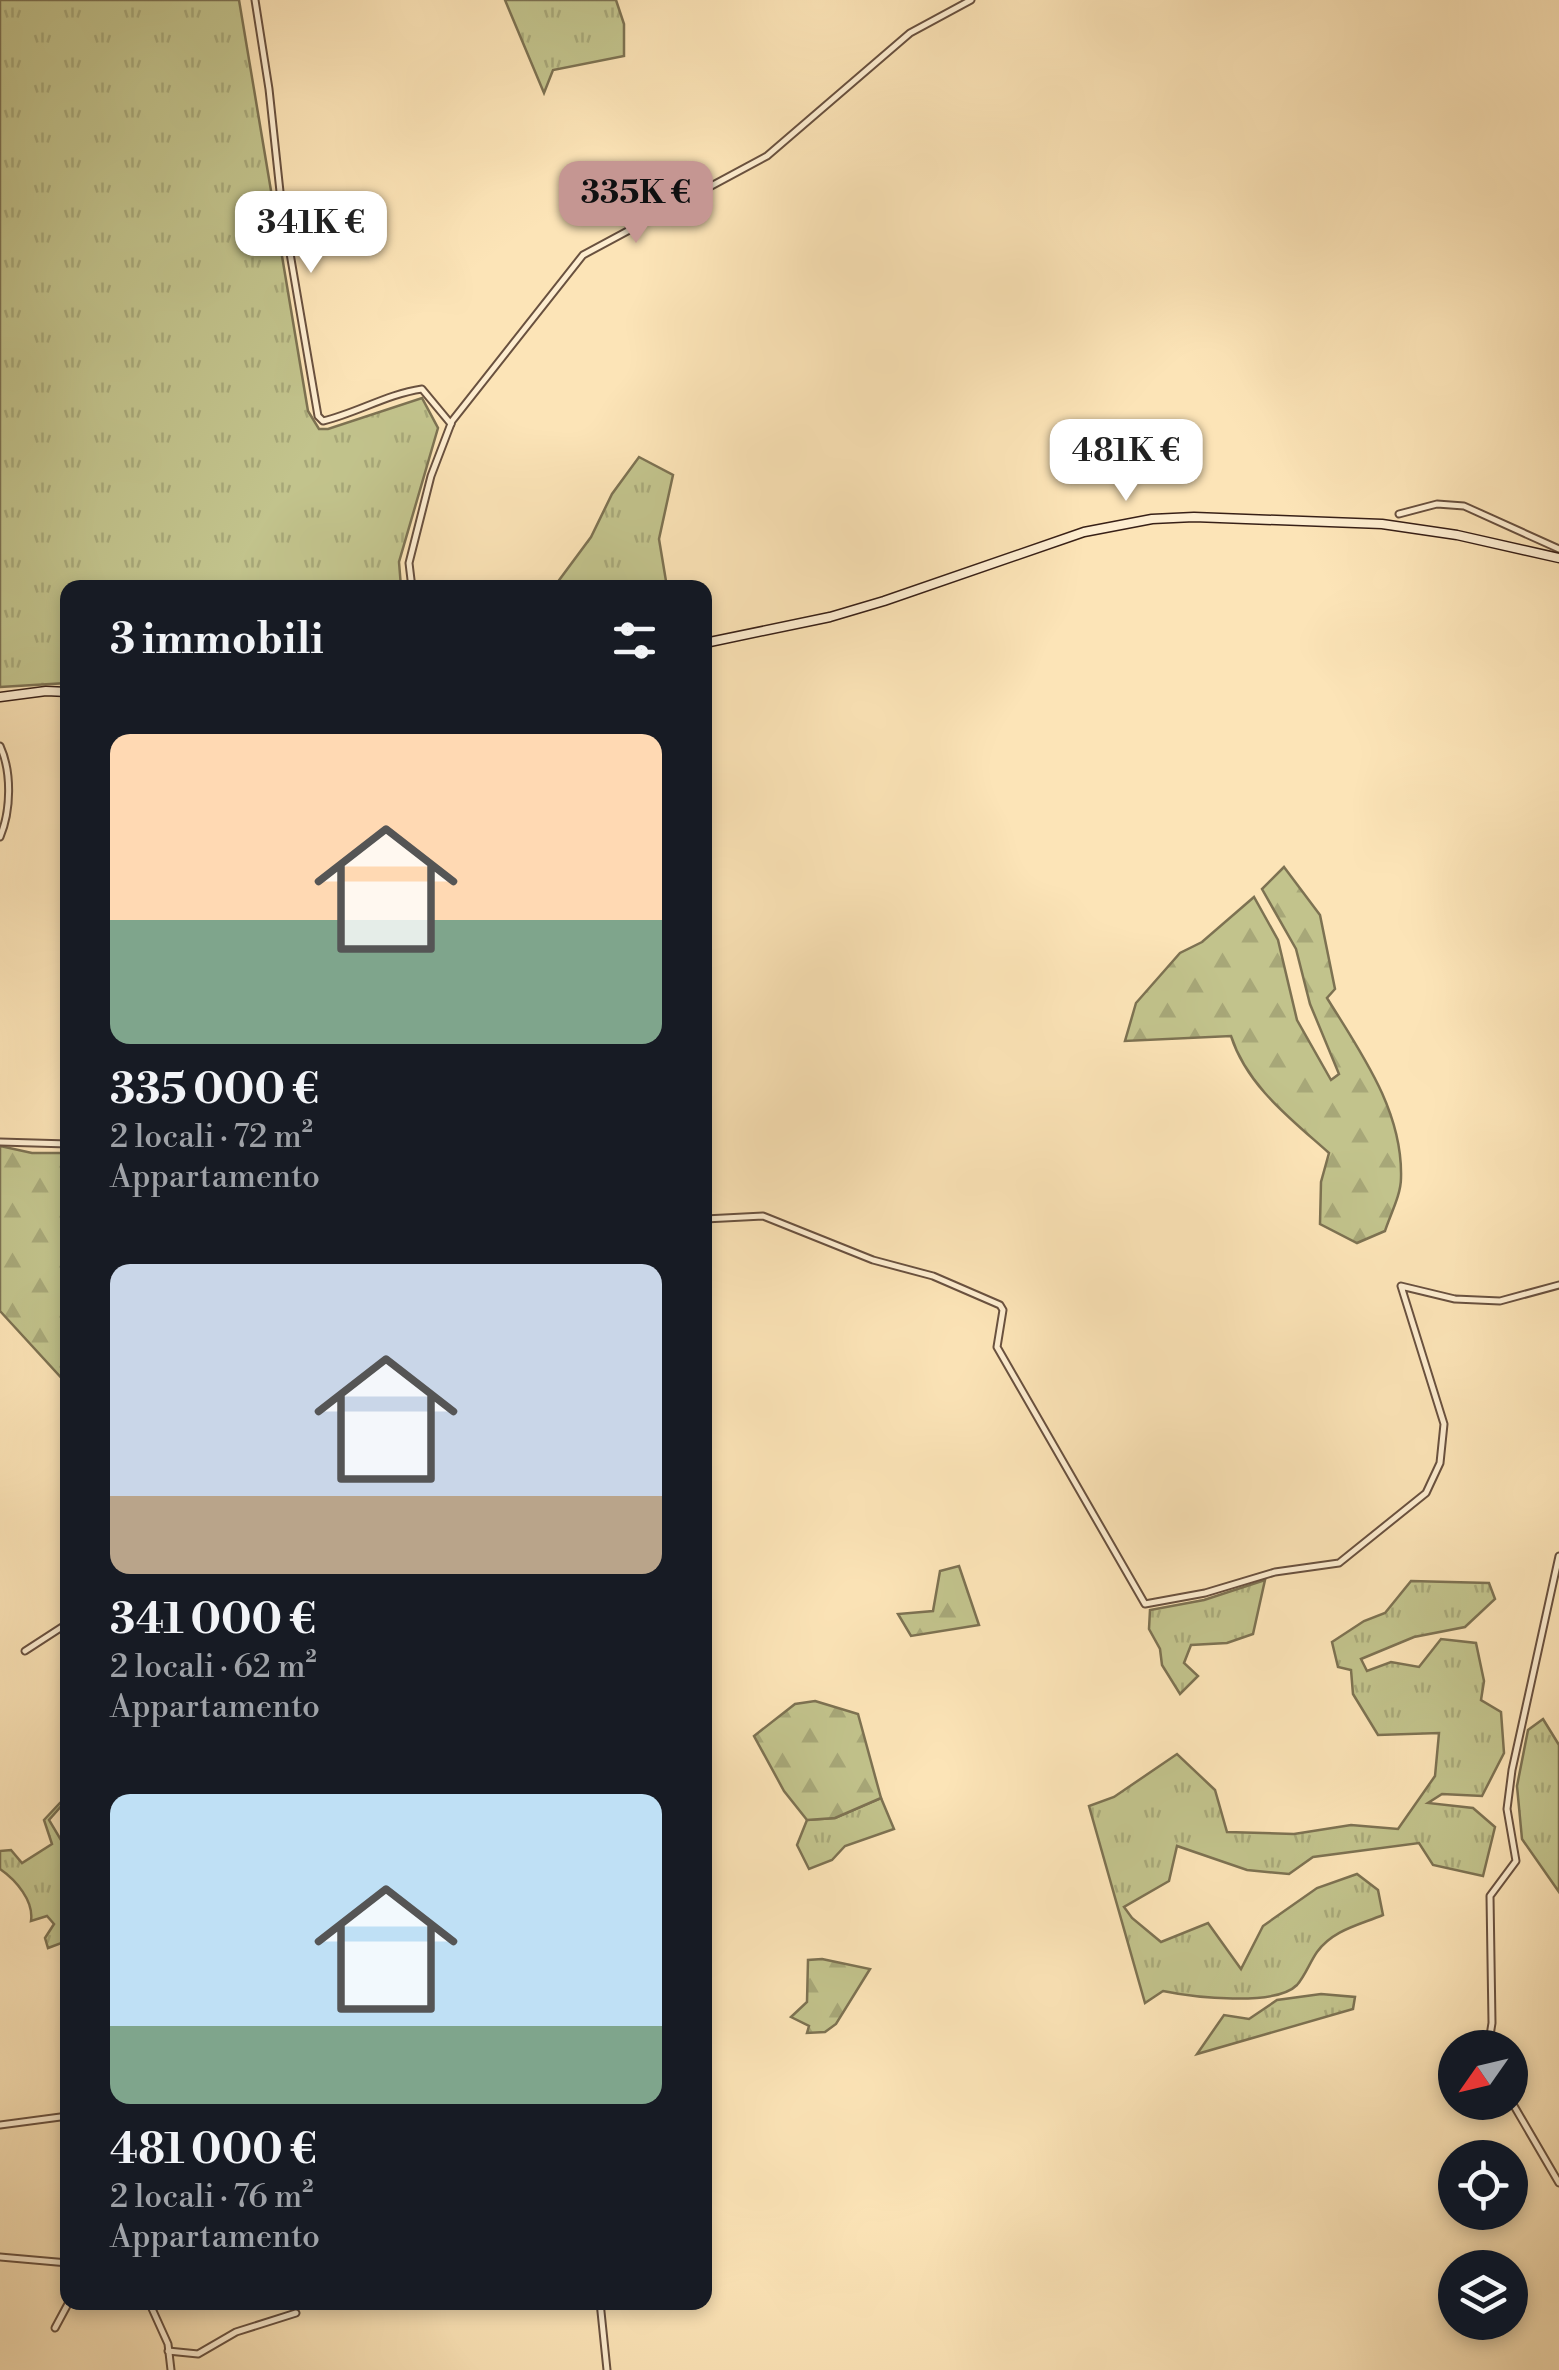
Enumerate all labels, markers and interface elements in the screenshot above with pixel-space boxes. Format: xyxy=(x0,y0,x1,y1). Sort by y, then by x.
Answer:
pin: 335K € xyxy=(555,161,717,246)
text: 335K € xyxy=(581,173,691,213)
pin: 341K € xyxy=(230,191,392,276)
text: 341K € xyxy=(257,203,365,243)
pin: 481K € xyxy=(1045,419,1207,504)
text: 481K € xyxy=(1072,431,1180,471)
icon: filters xyxy=(607,613,662,668)
text: 3 immobili xyxy=(110,614,324,667)
icon: home xyxy=(296,799,476,979)
text: 335 000 € xyxy=(110,1064,319,1117)
text: 2 locali · 72 m² xyxy=(110,1117,313,1157)
text: Appartamento xyxy=(110,1157,320,1197)
icon: home xyxy=(296,1329,476,1509)
text: 341 000 € xyxy=(110,1594,316,1647)
text: 2 locali · 62 m² xyxy=(110,1647,317,1687)
text: Appartamento xyxy=(110,1687,320,1727)
icon: home xyxy=(296,1859,476,2039)
north arrow xyxy=(1438,2030,1528,2120)
map controls xyxy=(1438,2030,1528,2340)
text: 481 000 € xyxy=(110,2124,317,2177)
button: locate xyxy=(1438,2140,1528,2230)
text: 2 locali · 76 m² xyxy=(110,2177,314,2217)
text: Appartamento xyxy=(110,2217,320,2257)
button: layers xyxy=(1438,2250,1528,2340)

